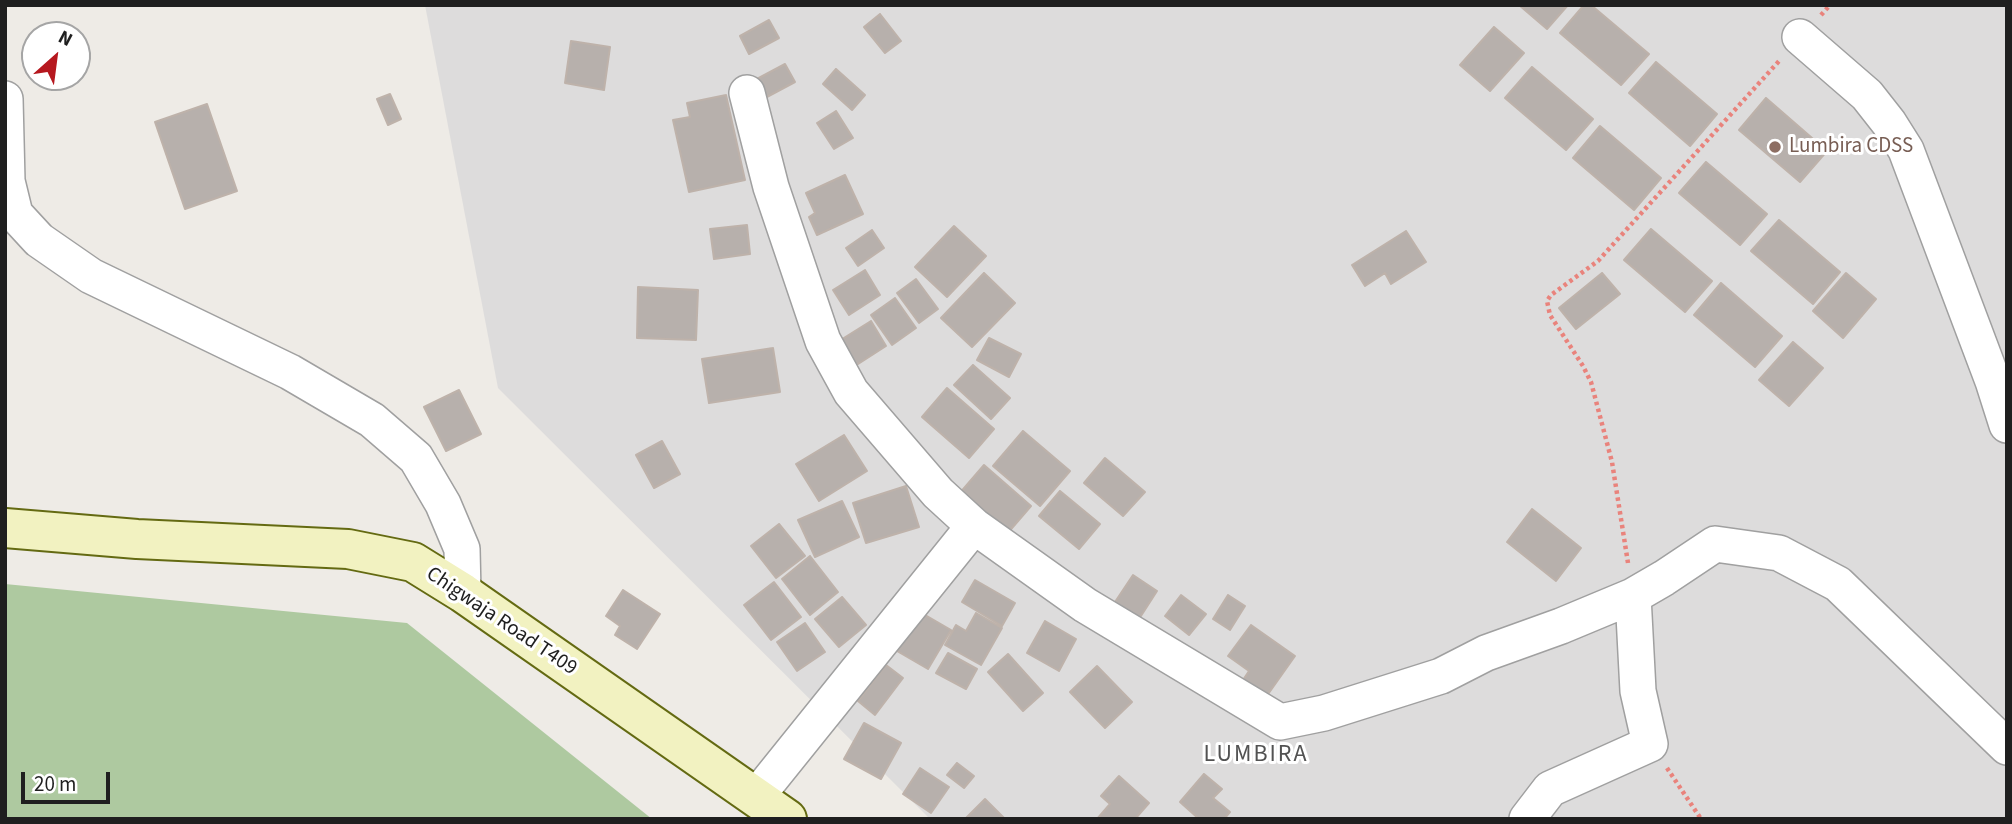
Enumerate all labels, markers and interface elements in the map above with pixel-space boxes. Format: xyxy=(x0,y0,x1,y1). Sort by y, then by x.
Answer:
north arrow xyxy=(21,21,91,91)
text: N xyxy=(53,24,77,54)
place label: Lumbira CDSS xyxy=(1789,134,1913,160)
marker: Lumbira CDSS xyxy=(1767,139,1783,155)
street label: Chigwaja Road T409 xyxy=(421,562,581,682)
district label: LUMBIRA xyxy=(1204,742,1308,770)
scale bar xyxy=(24,758,114,802)
text: 20 m xyxy=(34,769,76,799)

